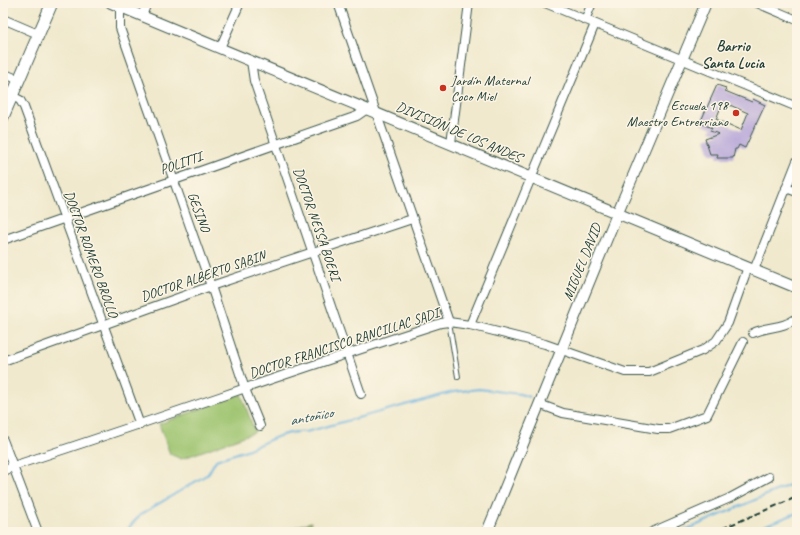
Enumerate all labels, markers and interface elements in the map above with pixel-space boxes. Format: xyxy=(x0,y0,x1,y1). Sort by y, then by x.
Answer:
district label: Barrio Santa Lucia xyxy=(702,37,766,73)
place label: Jardín Maternal Coco Miel xyxy=(450,72,532,105)
marker: Jardín Maternal Coco Miel xyxy=(438,83,448,93)
place label: Escuela 198 Maestro Entrerriano xyxy=(627,97,730,130)
street label: DIVISIÓN DE LOS ANDES xyxy=(394,98,527,167)
marker: Escuela 198 Maestro Entrerriano xyxy=(731,108,741,118)
street label: POLITTI xyxy=(158,147,208,178)
street label: DOCTOR NESSA BOERI xyxy=(290,165,345,286)
street label: DOCTOR ROMERO BROLLO xyxy=(60,188,123,322)
street label: GESINO xyxy=(184,190,215,236)
street label: MIGUEL DAVID xyxy=(559,219,606,303)
street label: DOCTOR ALBERTO SABIN xyxy=(139,246,269,305)
street label: DOCTOR FRANCISCO RANCILLAC SADI xyxy=(247,303,444,382)
water label: antoñico xyxy=(288,403,337,430)

